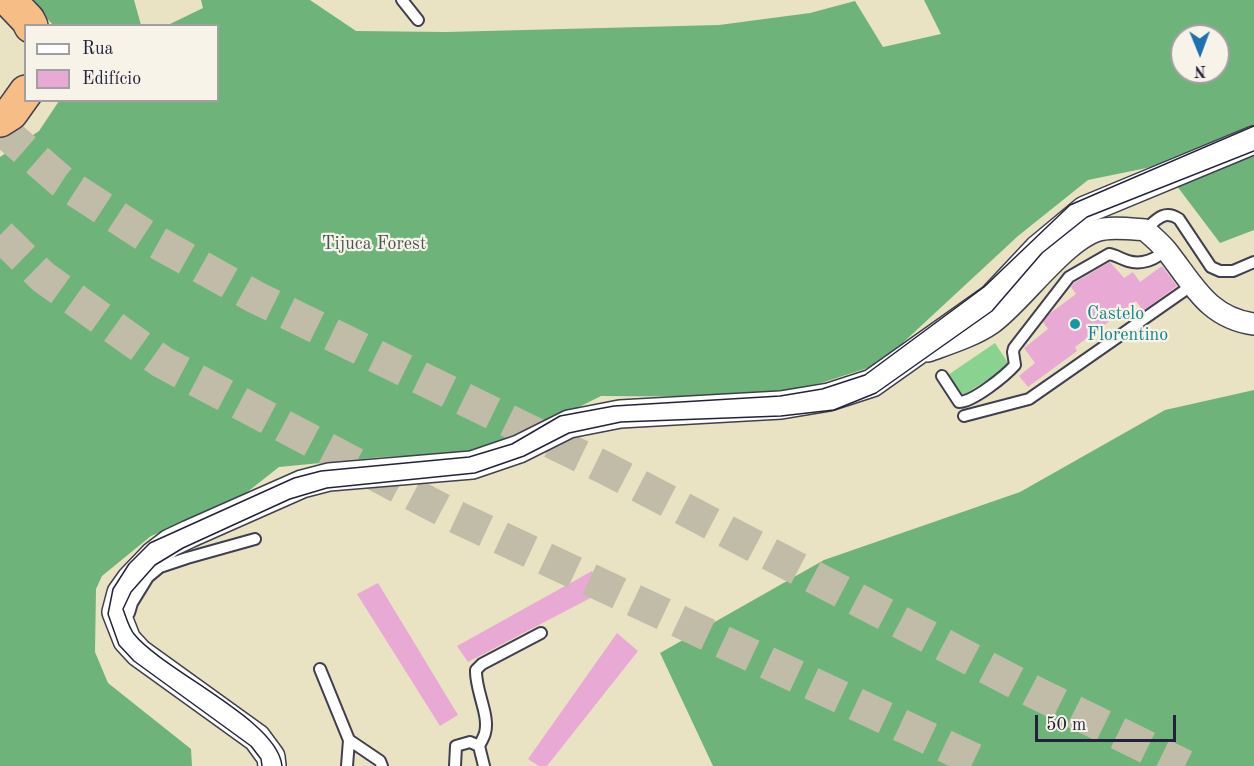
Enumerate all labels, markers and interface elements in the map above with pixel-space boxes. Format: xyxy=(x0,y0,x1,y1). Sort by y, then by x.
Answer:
legend xyxy=(24,24,219,102)
north arrow xyxy=(1170,24,1230,84)
text: Rua xyxy=(82,40,113,58)
text: N xyxy=(1194,62,1207,78)
text: Edifício xyxy=(82,70,141,88)
park label: Tijuca Forest xyxy=(322,233,426,255)
place label: Castelo Florentino xyxy=(1087,303,1168,346)
marker: Castelo Florentino xyxy=(1068,317,1082,331)
scale bar xyxy=(1038,703,1179,741)
text: 50 m xyxy=(1046,716,1086,734)

